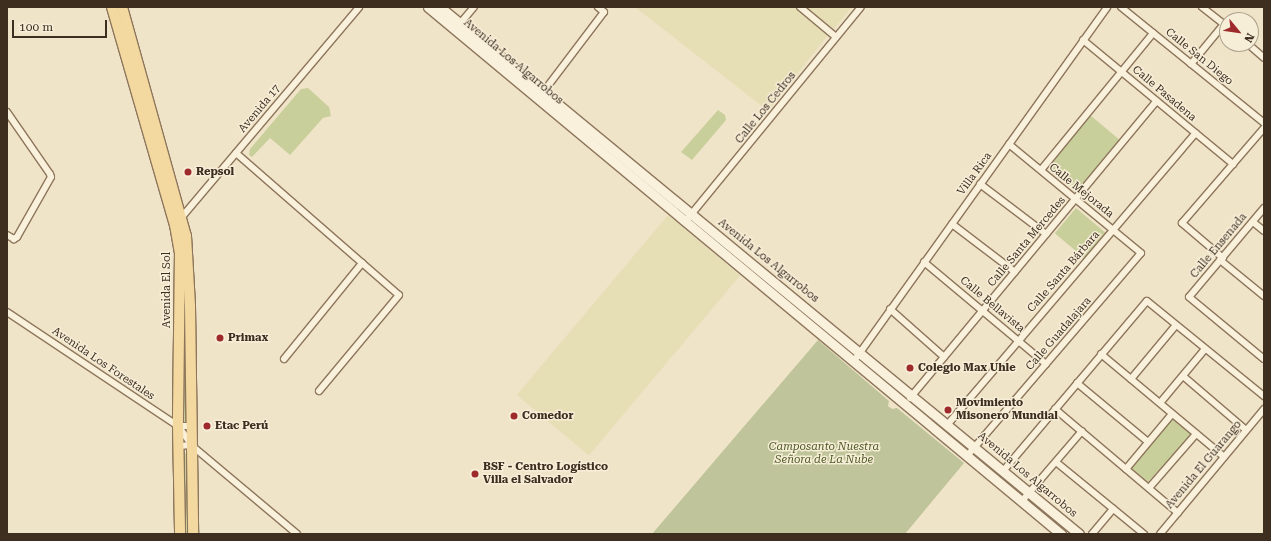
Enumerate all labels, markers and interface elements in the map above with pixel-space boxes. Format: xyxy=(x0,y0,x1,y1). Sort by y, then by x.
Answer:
scale bar xyxy=(14,12,109,38)
north arrow xyxy=(1219,12,1259,52)
street label: Avenida Los Algarrobos xyxy=(461,17,565,107)
text: 100 m xyxy=(19,20,53,34)
street label: Calle San Diego xyxy=(1163,26,1235,88)
text: N xyxy=(1241,31,1257,44)
street label: Calle Pasadena xyxy=(1129,63,1199,125)
street label: Calle Los Cedros xyxy=(733,69,799,147)
street label: Avenida 17 xyxy=(236,82,284,136)
street label: Villa Rica xyxy=(955,150,995,198)
street label: Calle Mejorada xyxy=(1046,161,1116,221)
place label: Repsol xyxy=(196,165,234,179)
marker: Repsol xyxy=(183,167,193,177)
street label: Calle Santa Mercedes xyxy=(985,194,1069,290)
street label: Calle Ensenada xyxy=(1188,211,1250,281)
street label: Avenida Los Algarrobos xyxy=(715,216,821,306)
street label: Calle Santa Bárbara xyxy=(1025,229,1103,315)
street label: Avenida El Sol xyxy=(160,252,174,328)
street label: Calle Bellavista xyxy=(957,274,1027,336)
street label: Calle Guadalajara xyxy=(1024,295,1094,373)
street label: Avenida Los Forestales xyxy=(49,325,157,403)
place label: Primax xyxy=(228,331,268,345)
marker: Primax xyxy=(215,333,225,343)
place label: Colegio Max Uhle xyxy=(918,361,1016,375)
marker: Colegio Max Uhle xyxy=(905,363,915,373)
place label: Movimiento Misonero Mundial xyxy=(956,397,1058,423)
marker: Movimiento Misonero Mundial xyxy=(943,405,953,415)
place label: Comedor xyxy=(522,409,573,423)
marker: Comedor xyxy=(509,411,519,421)
street label: Avenida El Guarango xyxy=(1163,418,1245,512)
place label: Etac Perú xyxy=(215,419,268,433)
marker: Etac Perú xyxy=(202,421,212,431)
street label: Avenida Los Algarrobos xyxy=(975,430,1079,520)
park label: Camposanto Nuestra Señora de La Nube xyxy=(769,441,879,467)
place label: BSF - Centro Logístico Villa el Salvador xyxy=(483,461,608,487)
marker: BSF - Centro Logístico Villa el Salvador xyxy=(470,469,480,479)

